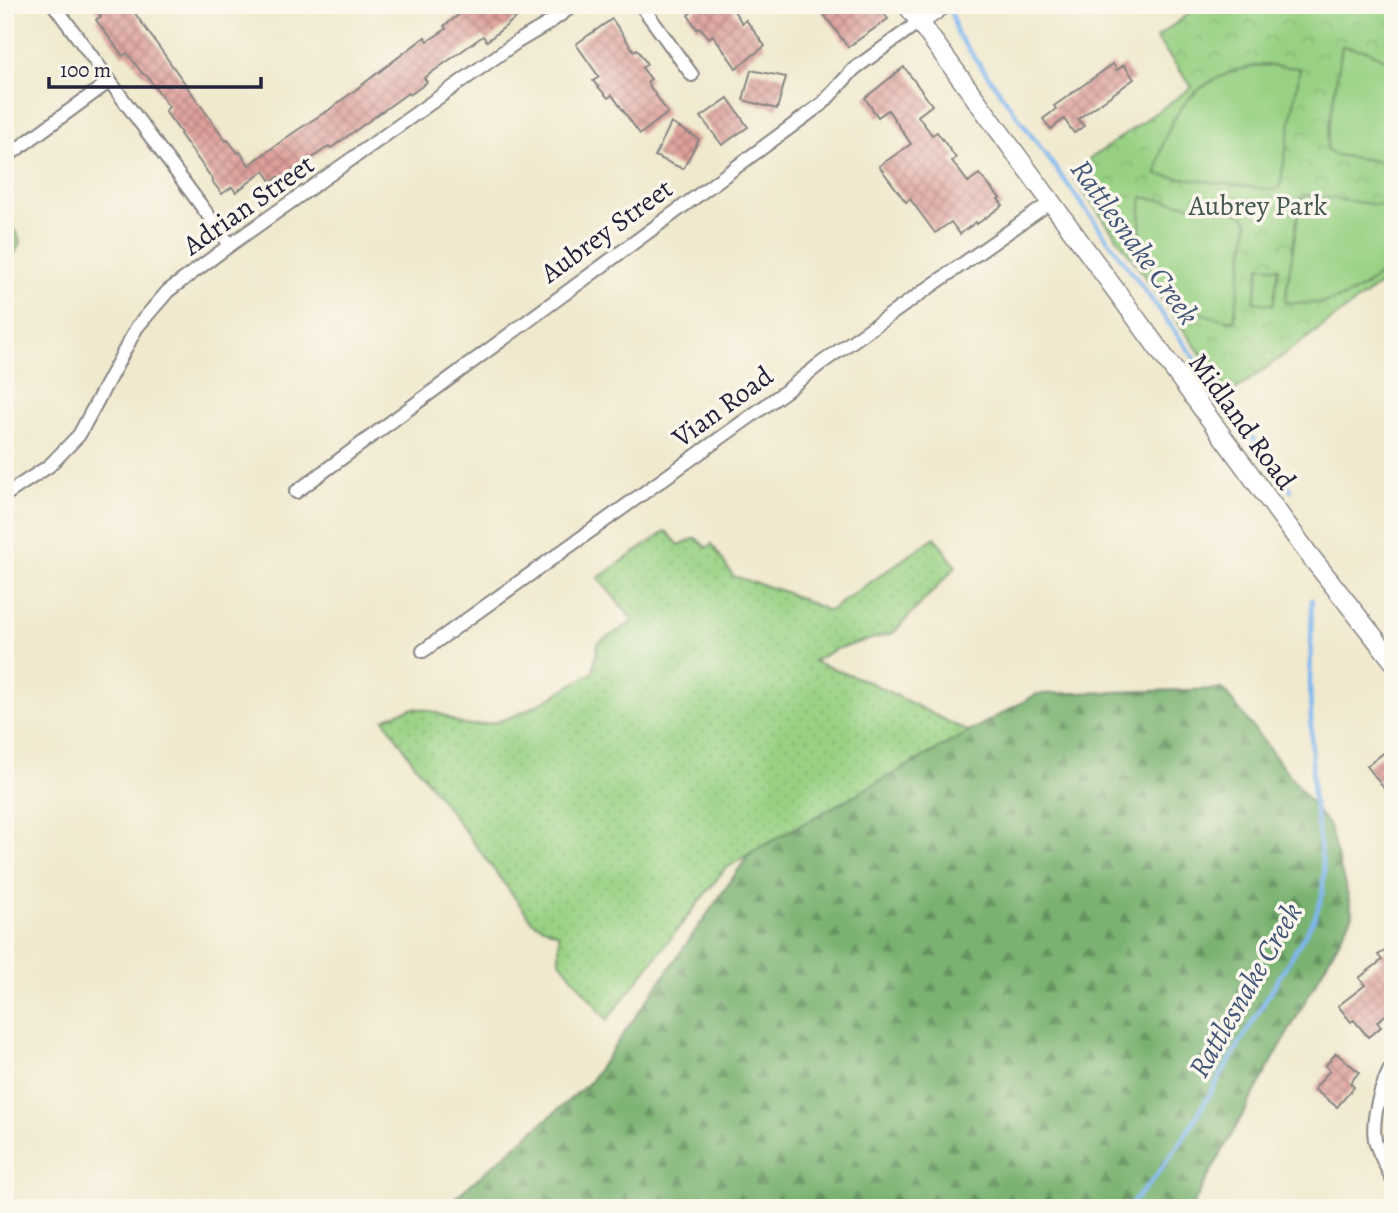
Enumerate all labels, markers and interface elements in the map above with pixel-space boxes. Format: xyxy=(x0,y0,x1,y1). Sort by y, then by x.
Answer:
scale bar xyxy=(49,46,261,90)
text: 100 m xyxy=(60,56,111,84)
street label: Adrian Street xyxy=(174,146,322,265)
water label: Rattlesnake Creek xyxy=(1061,151,1209,333)
street label: Aubrey Street xyxy=(532,170,680,292)
park label: Aubrey Park xyxy=(1188,187,1327,225)
street label: Midland Road xyxy=(1180,346,1305,498)
street label: Vian Road xyxy=(664,357,781,457)
water label: Rattlesnake Creek xyxy=(1179,895,1311,1085)

